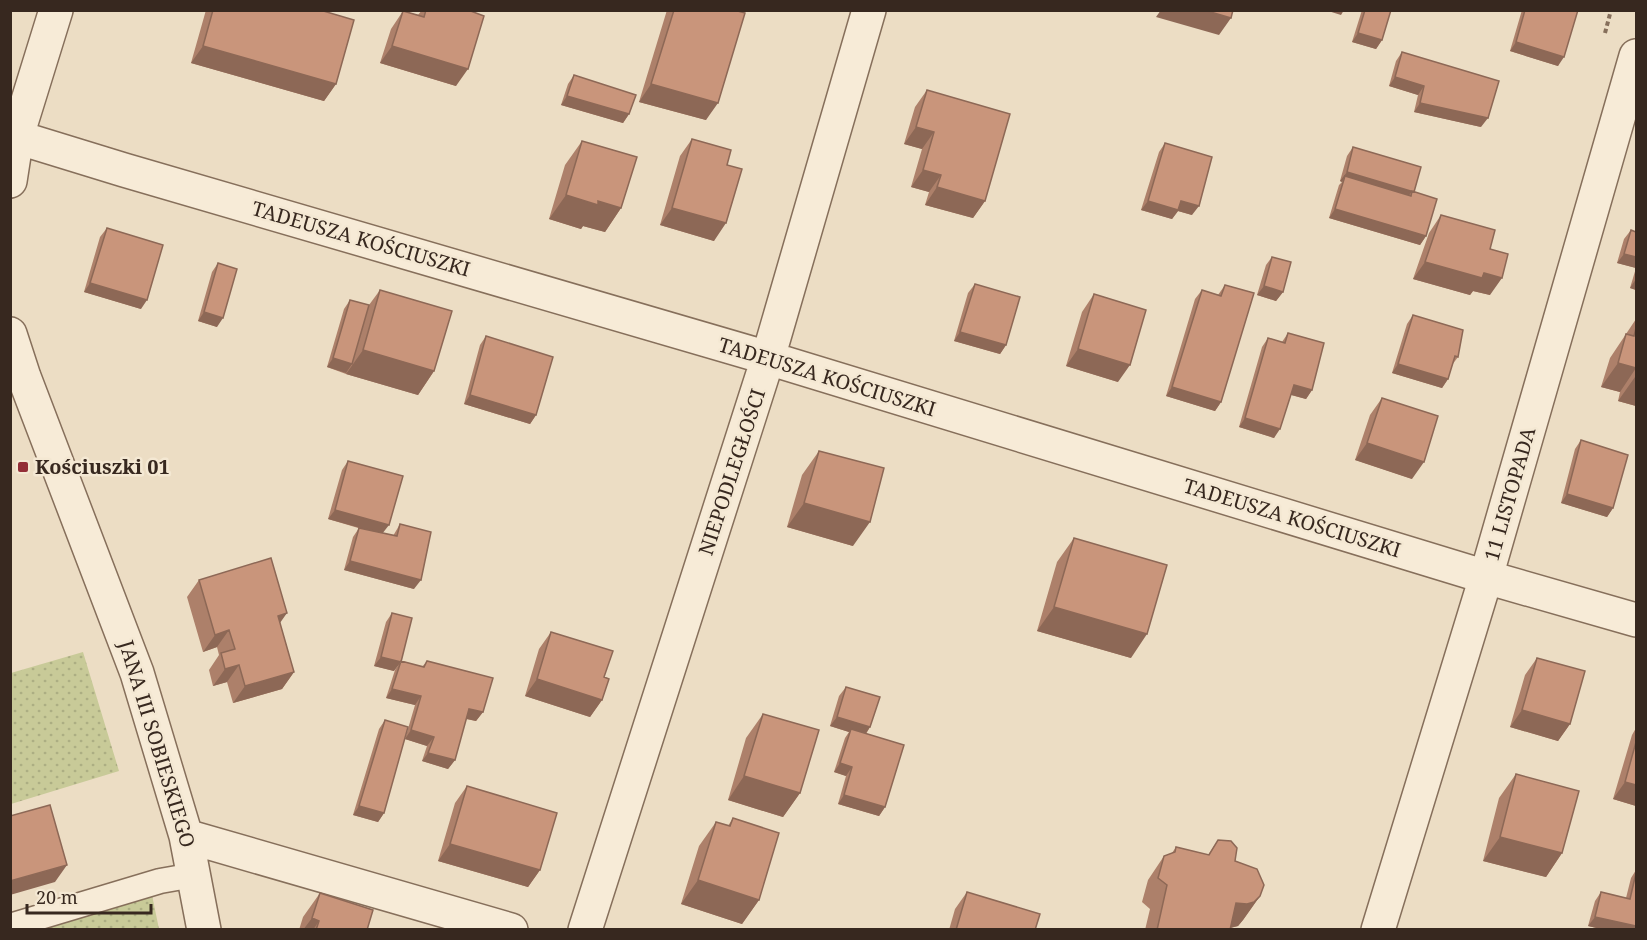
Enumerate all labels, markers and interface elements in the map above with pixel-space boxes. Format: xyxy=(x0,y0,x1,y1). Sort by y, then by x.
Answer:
street label: TADEUSZA KOŚCIUSZKI xyxy=(249,194,473,283)
street label: TADEUSZA KOŚCIUSZKI xyxy=(715,331,939,422)
street label: NIEPODLEGŁOŚCI xyxy=(692,385,771,559)
street label: 11 LISTOPADA xyxy=(1478,423,1542,564)
place label: Kościuszki 01 xyxy=(35,453,170,480)
marker: Kościuszki 01 xyxy=(16,460,30,474)
street label: TADEUSZA KOŚCIUSZKI xyxy=(1180,472,1404,563)
street label: JANA III SOBIESKIEGO xyxy=(113,636,202,851)
scale bar xyxy=(27,877,152,915)
text: 20 m xyxy=(36,885,78,909)

